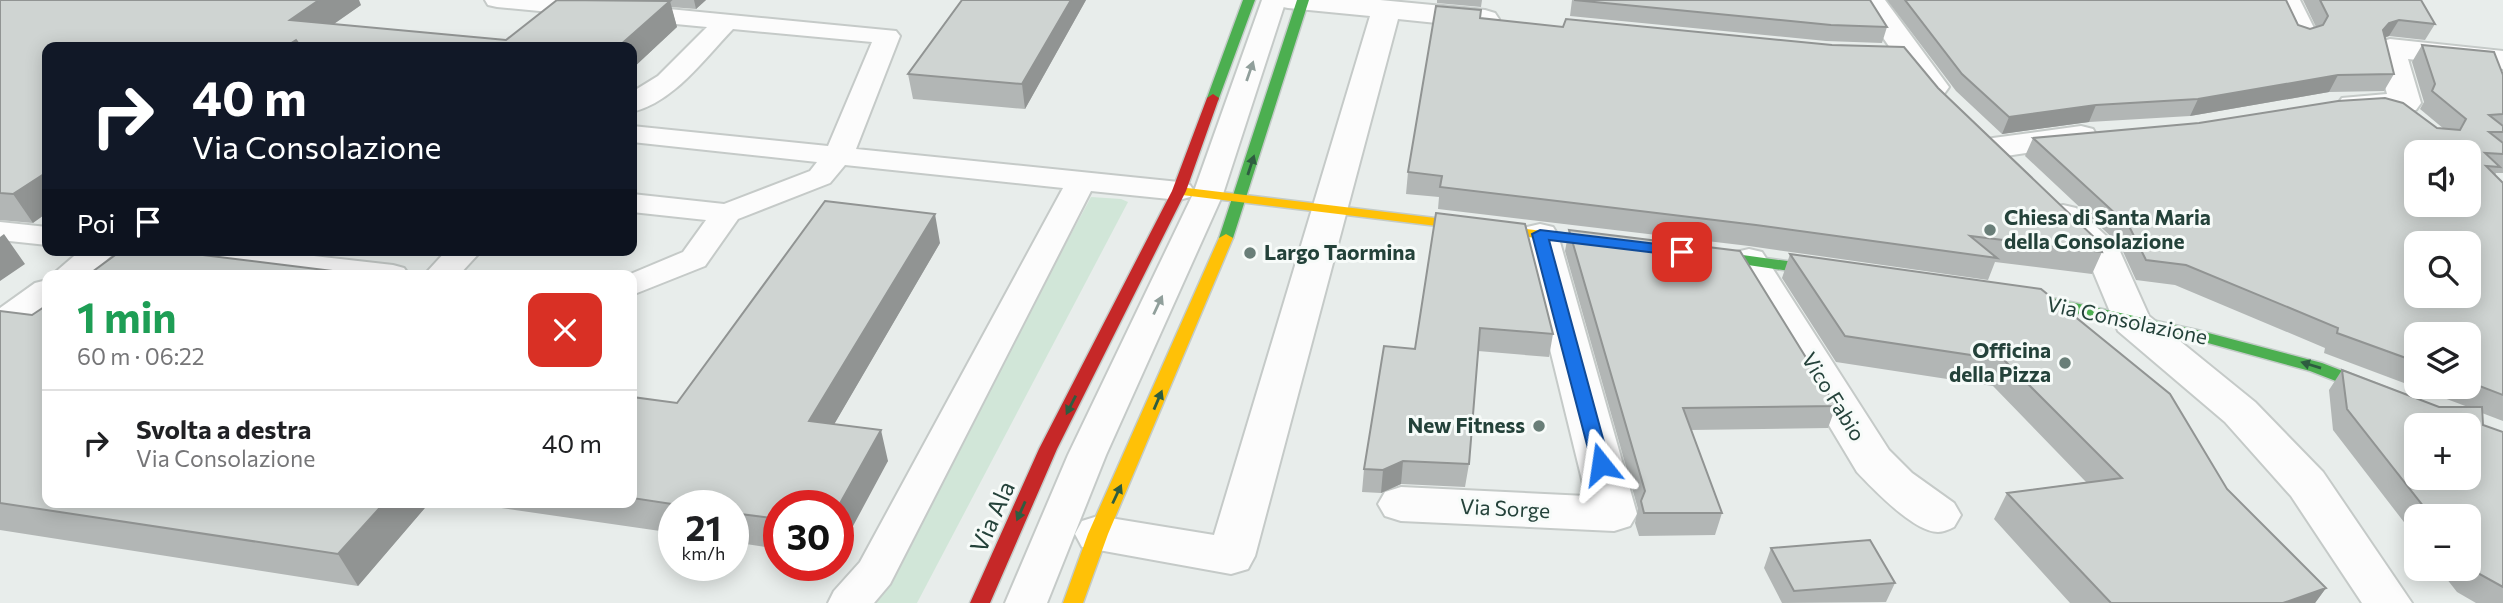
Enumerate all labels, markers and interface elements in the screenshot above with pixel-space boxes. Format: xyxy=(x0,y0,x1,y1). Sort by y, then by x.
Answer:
one-way arrow xyxy=(1245,60,1256,81)
text: 40 m xyxy=(192,66,307,126)
icon: right xyxy=(77,70,168,161)
text: Via Consolazione xyxy=(192,126,441,166)
map controls xyxy=(2404,140,2481,581)
button: sound xyxy=(2404,140,2481,217)
one-way arrow xyxy=(1246,155,1256,176)
icon: arrive xyxy=(129,203,167,241)
place label: Chiesa di Santa Maria della Consolazione xyxy=(2004,204,2211,253)
text: Poi xyxy=(77,207,115,238)
pin xyxy=(1652,222,1712,282)
marker: Chiesa di Santa Maria della Consolazione xyxy=(1982,222,1998,238)
button: search xyxy=(2404,231,2481,308)
icon: arrive xyxy=(1663,233,1701,271)
place label: Largo Taormina xyxy=(1264,239,1416,264)
marker: Largo Taormina xyxy=(1242,245,1258,261)
text: 1 min xyxy=(77,290,177,342)
street label: Via Consolazione xyxy=(2045,290,2210,349)
button: close xyxy=(528,293,602,367)
one-way arrow xyxy=(1152,295,1163,315)
button: layers xyxy=(2404,322,2481,399)
place label: Officina della Pizza xyxy=(1949,337,2051,386)
text: 60 m · 06:22 xyxy=(77,342,205,370)
street label: Vico Fabio xyxy=(1797,347,1871,445)
marker: Officina della Pizza xyxy=(2057,355,2073,371)
one-way arrow xyxy=(2300,360,2321,370)
one-way arrow xyxy=(1153,389,1164,410)
one-way arrow xyxy=(1066,395,1077,415)
place label: New Fitness xyxy=(1408,412,1525,437)
text: Svolta a destra xyxy=(136,413,311,444)
button: + xyxy=(2404,413,2481,490)
marker: New Fitness xyxy=(1531,418,1547,434)
icon: right xyxy=(77,424,115,462)
text: 40 m xyxy=(542,427,602,458)
position arrow xyxy=(1564,427,1638,501)
text: Via Consolazione xyxy=(136,444,315,472)
street label: Via Ala xyxy=(963,476,1020,557)
one-way arrow xyxy=(1111,484,1122,504)
speed limit sign: 30 xyxy=(763,490,854,581)
street label: Via Sorge xyxy=(1459,493,1551,522)
one-way arrow xyxy=(1015,501,1026,522)
button: − xyxy=(2404,504,2481,581)
text: 21 xyxy=(686,505,721,548)
text: km/h xyxy=(682,542,725,564)

